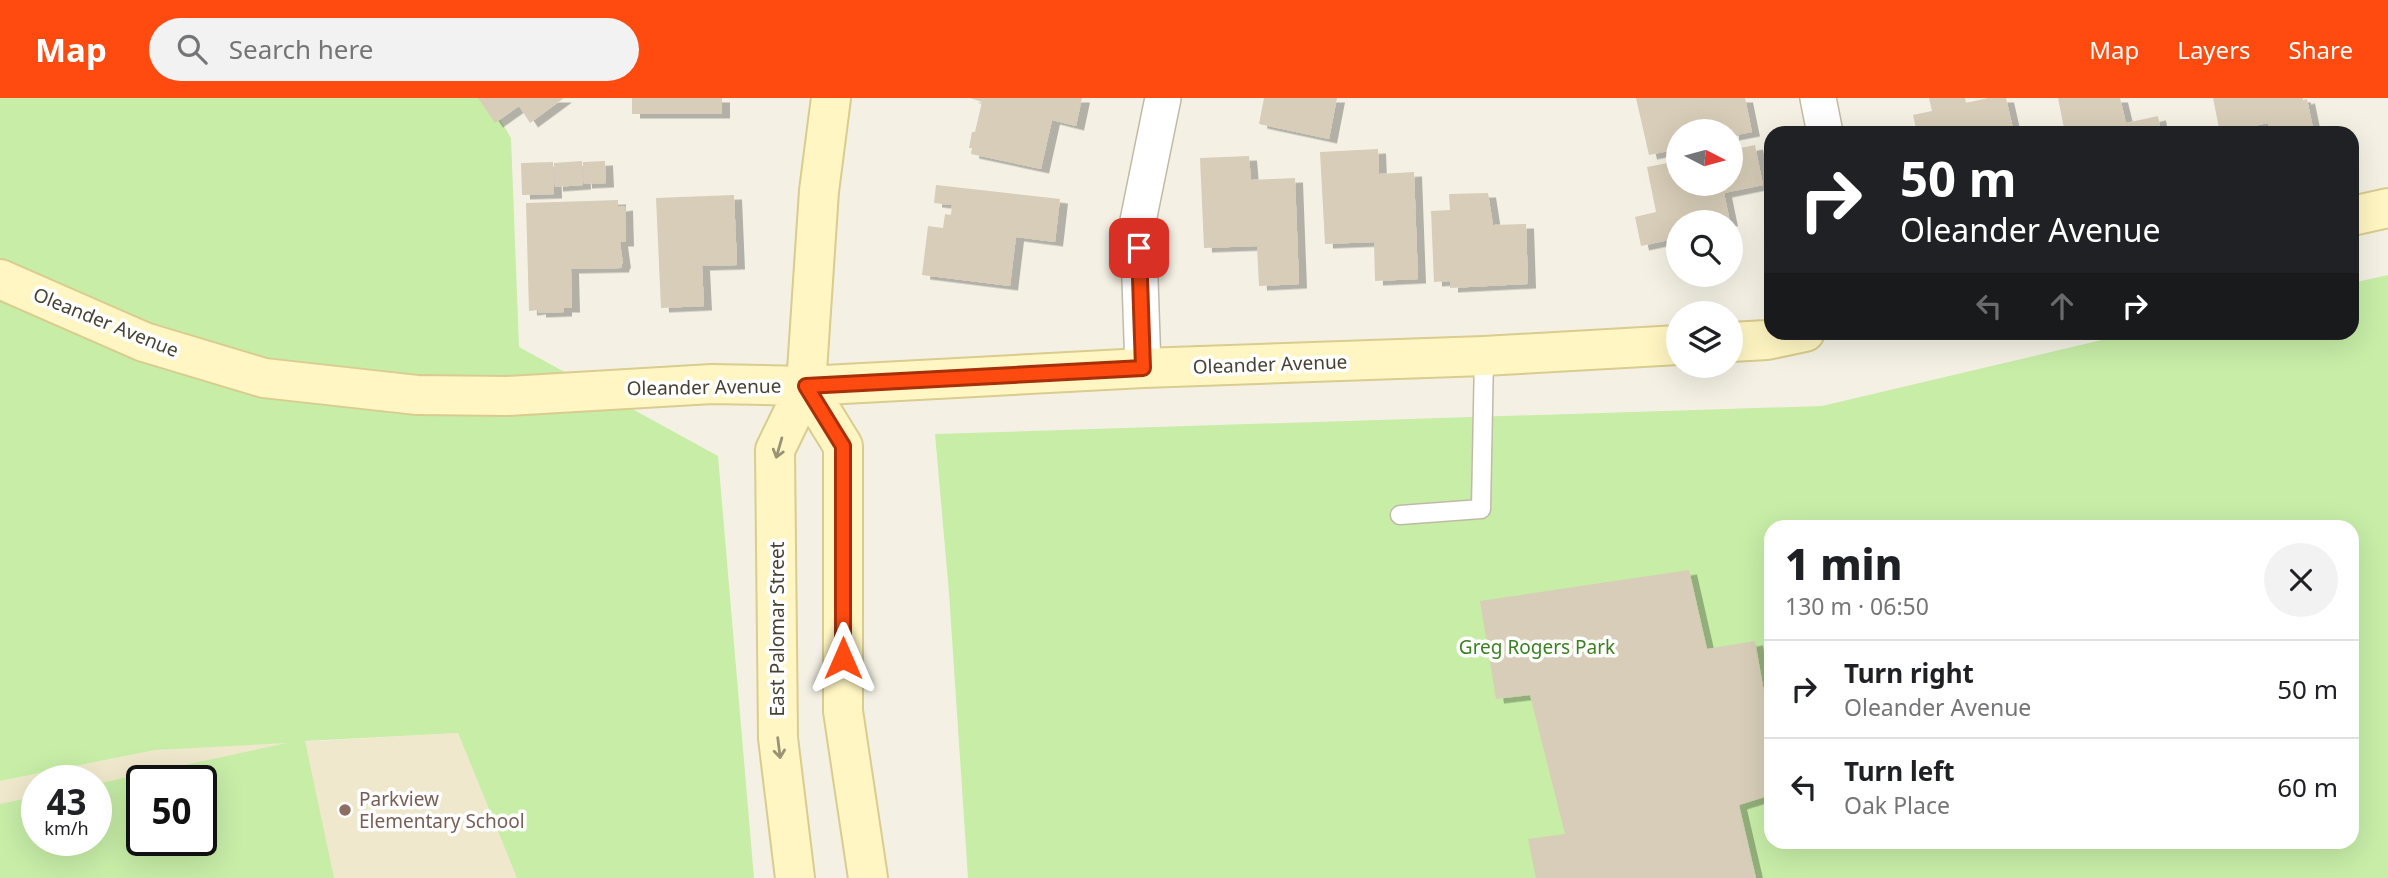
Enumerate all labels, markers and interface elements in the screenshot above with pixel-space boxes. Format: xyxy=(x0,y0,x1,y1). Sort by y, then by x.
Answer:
search box xyxy=(149,18,639,81)
text: Map xyxy=(35,27,107,72)
icon: search xyxy=(173,30,211,68)
text: Search here xyxy=(229,31,373,67)
text: Map xyxy=(2089,33,2139,66)
text: Layers xyxy=(2177,33,2251,66)
text: Share xyxy=(2289,33,2353,66)
north arrow xyxy=(1666,119,1743,196)
map controls xyxy=(1666,119,1743,378)
text: 50 m xyxy=(1900,145,2017,211)
icon: right xyxy=(1785,154,1876,245)
text: Oleander Avenue xyxy=(1900,208,2161,251)
button: search xyxy=(1666,210,1743,287)
pin xyxy=(1109,218,1169,278)
icon: arrive xyxy=(1120,229,1158,267)
street label: Oleander Avenue xyxy=(29,281,183,363)
icon: left xyxy=(1970,287,2008,325)
icon: ahead xyxy=(2043,287,2081,325)
icon: right xyxy=(2116,287,2154,325)
button: layers xyxy=(1666,301,1743,378)
street label: Oleander Avenue xyxy=(1192,348,1348,380)
street label: Oleander Avenue xyxy=(626,373,782,401)
one-way arrow xyxy=(772,436,785,458)
text: 1 min xyxy=(1785,535,1902,592)
street label: East Palomar Street xyxy=(764,541,790,716)
button: close xyxy=(2264,543,2338,617)
text: 130 m · 06:50 xyxy=(1785,590,1929,622)
position arrow xyxy=(806,621,880,695)
park label: Greg Rogers Park xyxy=(1459,634,1615,660)
text: Turn right xyxy=(1844,655,1974,691)
icon: right xyxy=(1785,670,1823,708)
text: 50 m xyxy=(2277,671,2338,707)
text: Oleander Avenue xyxy=(1844,691,2031,723)
one-way arrow xyxy=(773,736,786,759)
text: Turn left xyxy=(1844,753,1955,789)
speed limit sign: 50 xyxy=(126,765,217,856)
icon: left xyxy=(1785,768,1823,806)
text: 60 m xyxy=(2277,769,2338,805)
text: 43 xyxy=(46,778,87,825)
place label: Parkview Elementary School xyxy=(359,786,525,834)
text: Oak Place xyxy=(1844,789,1950,821)
marker: Parkview Elementary School xyxy=(337,802,353,818)
text: km/h xyxy=(44,816,89,840)

